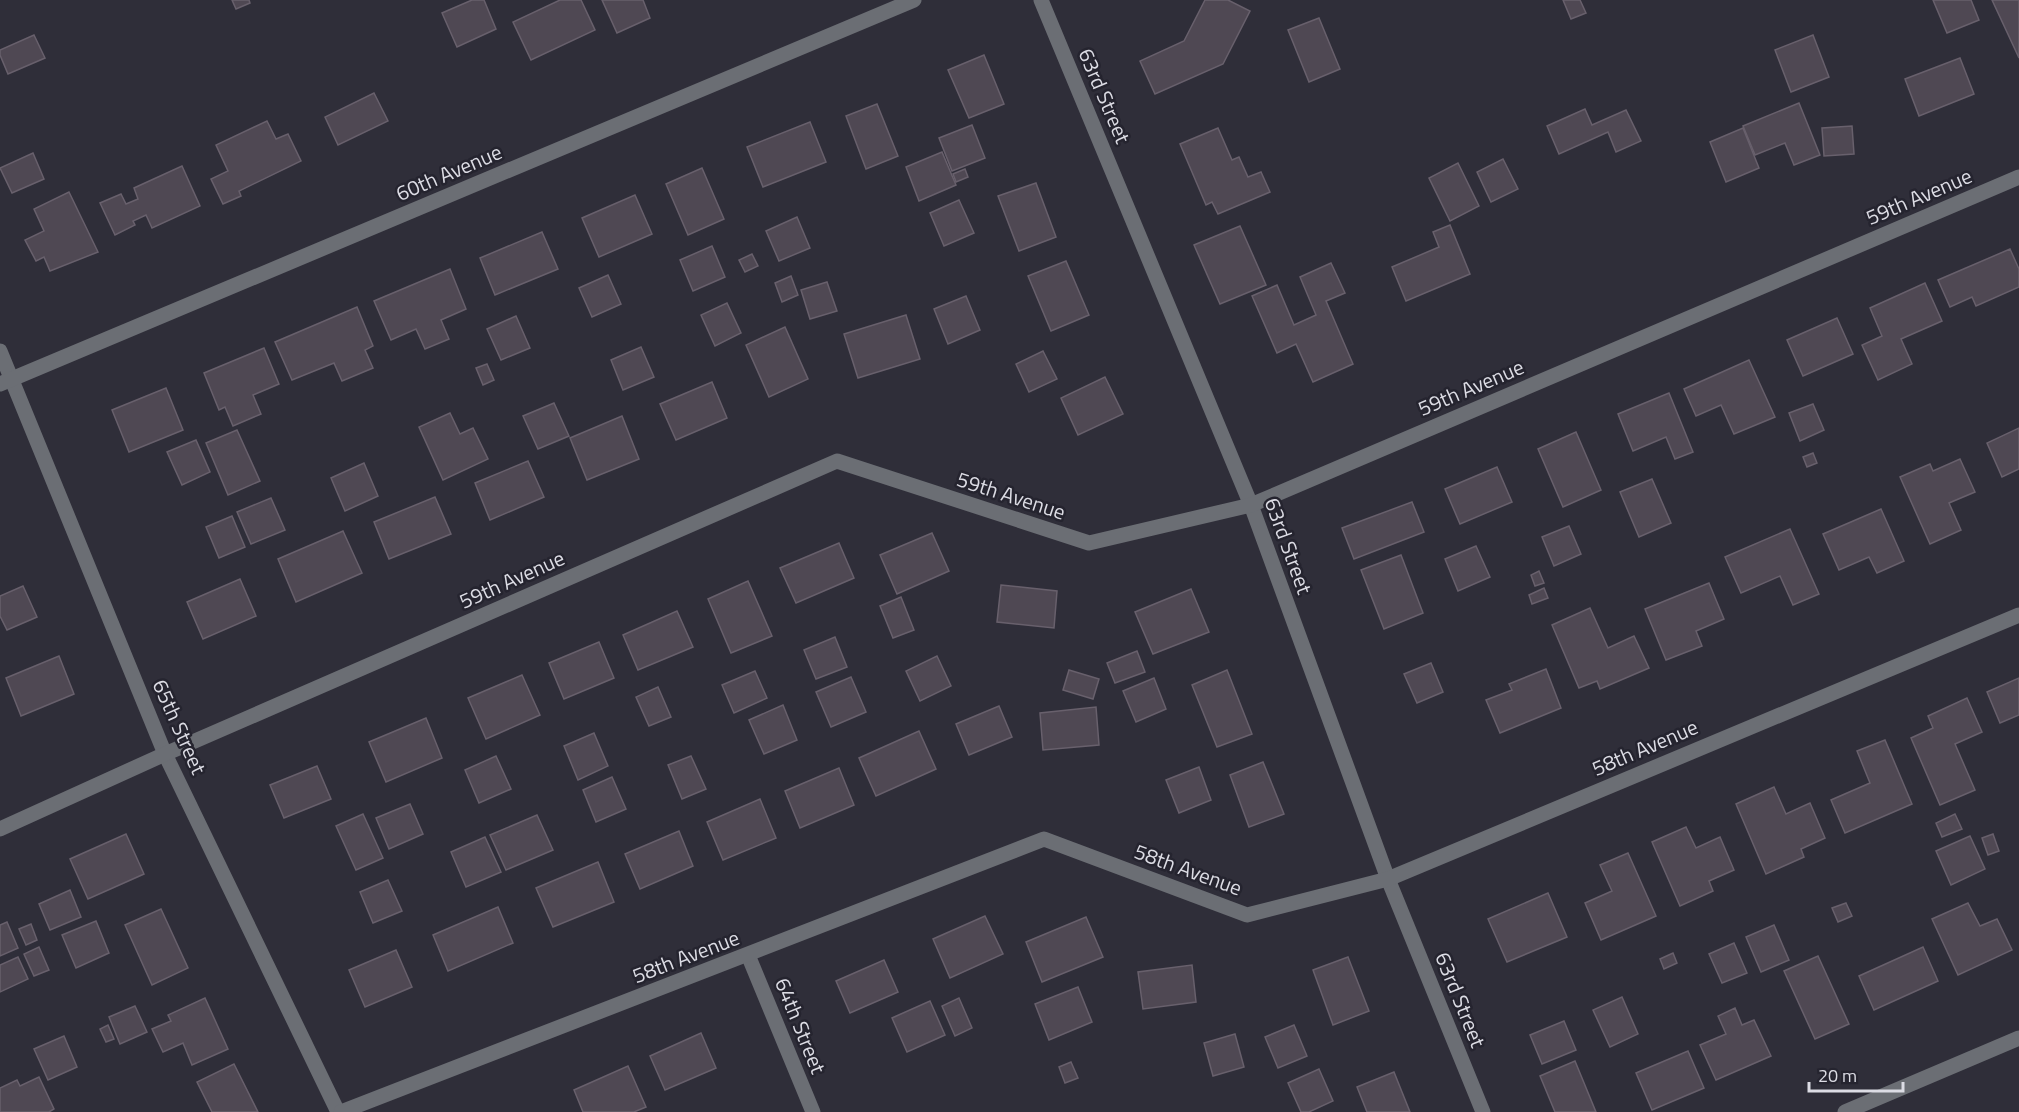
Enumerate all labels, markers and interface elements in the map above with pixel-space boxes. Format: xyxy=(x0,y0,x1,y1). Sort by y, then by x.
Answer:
street label: 63rd Street xyxy=(1071,43,1140,149)
street label: 60th Avenue xyxy=(391,135,507,209)
street label: 59th Avenue xyxy=(1861,159,1977,233)
street label: 59th Avenue xyxy=(1413,350,1529,424)
street label: 59th Avenue xyxy=(953,462,1070,528)
street label: 63rd Street xyxy=(1257,493,1321,599)
street label: 59th Avenue xyxy=(454,542,569,617)
street label: 65th Street xyxy=(145,674,215,780)
street label: 58th Avenue xyxy=(1587,710,1703,784)
street label: 58th Avenue xyxy=(1130,835,1247,903)
street label: 58th Avenue xyxy=(627,921,744,991)
street label: 63rd Street xyxy=(1427,947,1495,1053)
street label: 64th Street xyxy=(767,973,835,1079)
scale bar xyxy=(1809,1055,1904,1093)
text: 20 m xyxy=(1818,1062,1857,1089)

